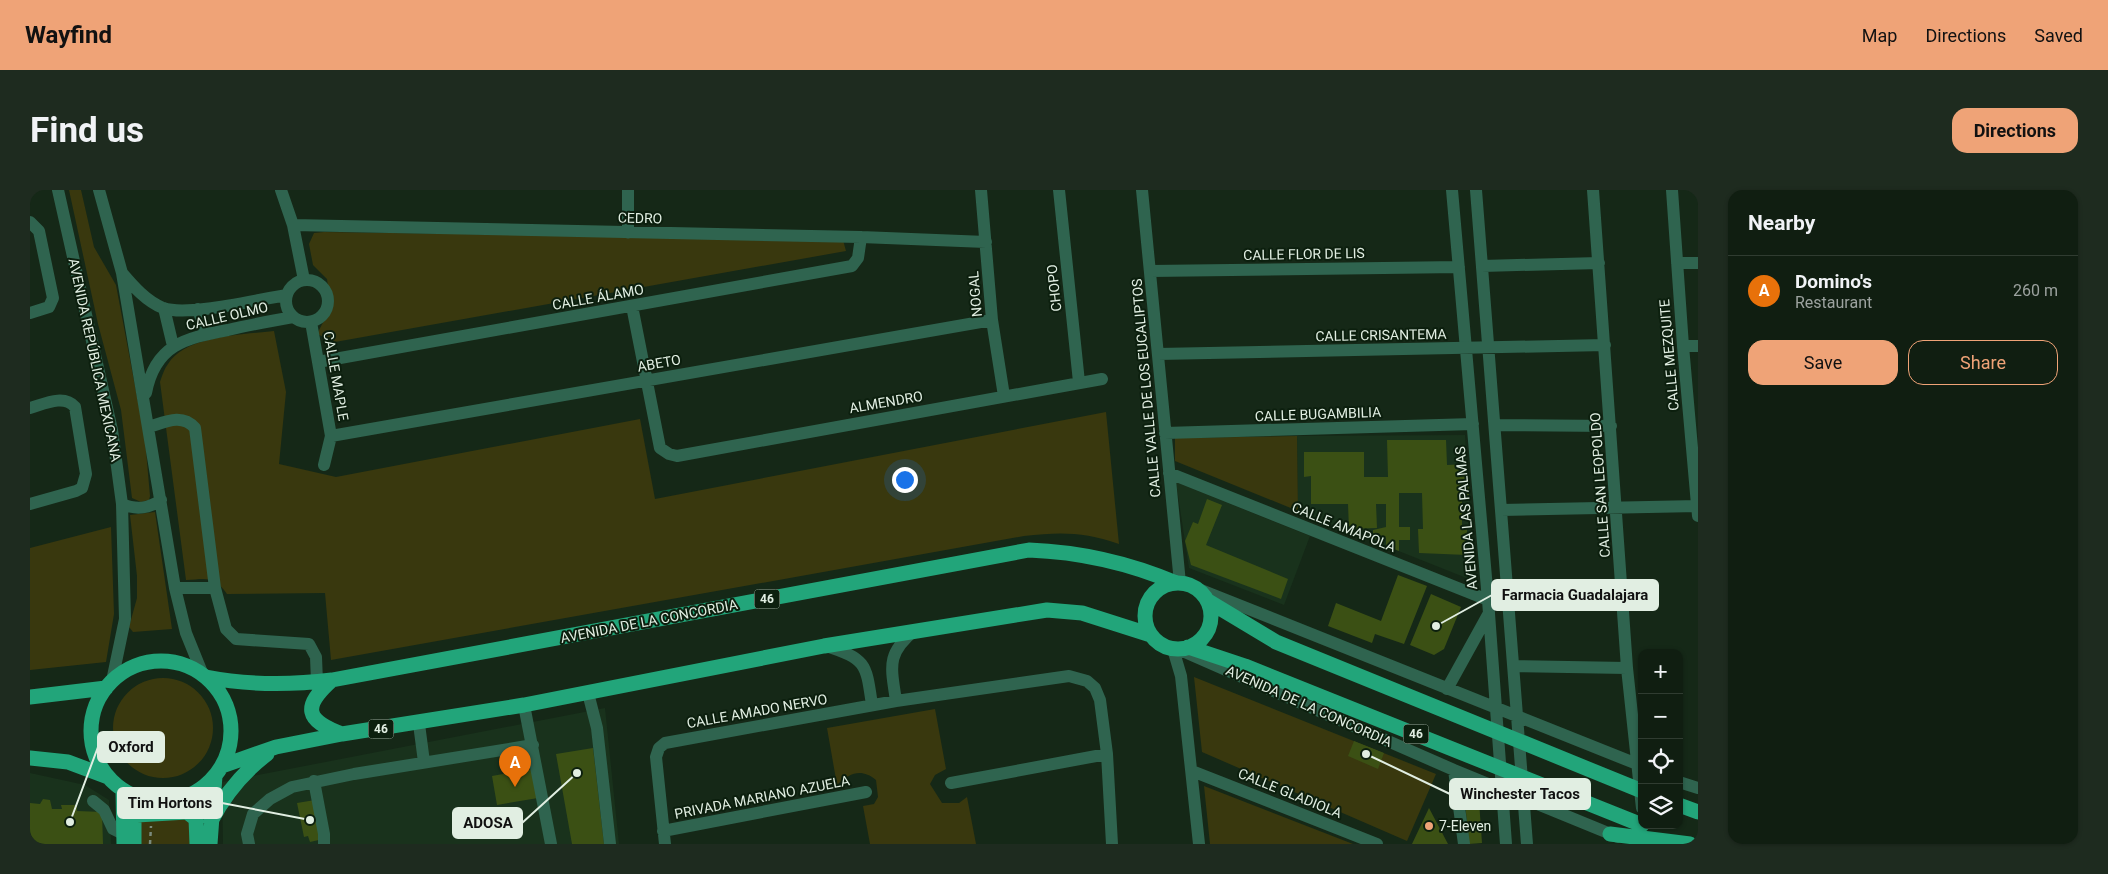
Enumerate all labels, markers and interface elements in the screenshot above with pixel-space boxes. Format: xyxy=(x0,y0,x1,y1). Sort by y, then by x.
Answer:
text: Wayfind xyxy=(25,21,112,49)
text: Map xyxy=(1862,25,1897,46)
text: Directions xyxy=(1925,25,2006,46)
text: Saved xyxy=(2034,25,2083,46)
button: Directions xyxy=(1952,108,2078,153)
text: Find us xyxy=(30,110,144,151)
street label: CEDRO xyxy=(618,210,662,226)
text: Nearby xyxy=(1748,211,1815,235)
street label: CALLE FLOR DE LIS xyxy=(1243,245,1365,263)
street label: AVENIDA REPÚBLICA MEXICANA xyxy=(66,257,125,463)
street label: CHOPO xyxy=(1044,264,1064,312)
street label: NOGAL xyxy=(965,270,985,318)
text: Domino's xyxy=(1795,270,1872,293)
street label: CALLE VALLE DE LOS EUCALIPTOS xyxy=(1128,278,1164,498)
street label: CALLE ÁLAMO xyxy=(551,280,645,313)
text: A xyxy=(1759,281,1769,300)
text: 260 m xyxy=(2013,281,2058,300)
text: Restaurant xyxy=(1795,293,1872,312)
street label: CALLE OLMO xyxy=(184,299,270,333)
street label: CALLE MEZQUITE xyxy=(1656,299,1682,411)
street label: CALLE CRISANTEMA xyxy=(1315,326,1447,344)
street label: CALLE MAPLE xyxy=(320,330,352,422)
button: Save xyxy=(1748,340,1898,385)
button: Share xyxy=(1908,340,2058,385)
street label: ABETO xyxy=(636,351,682,375)
street label: ALMENDRO xyxy=(848,388,924,416)
street label: CALLE BUGAMBILIA xyxy=(1254,404,1382,424)
street label: CALLE SAN LEOPOLDO xyxy=(1587,412,1613,558)
street label: AVENIDA LAS PALMAS xyxy=(1452,446,1480,590)
your location xyxy=(892,467,918,493)
street label: CALLE AMAPOLA xyxy=(1290,499,1398,555)
callout: Farmacia Guadalajara xyxy=(1492,580,1658,610)
text: Farmacia Guadalajara xyxy=(1502,586,1648,604)
road number: 46 xyxy=(754,589,780,608)
street label: AVENIDA DE LA CONCORDIA xyxy=(559,596,739,646)
map controls xyxy=(1638,649,1683,829)
button: + xyxy=(1638,649,1683,694)
street label: AVENIDA DE LA CONCORDIA xyxy=(1223,662,1395,750)
street label: CALLE AMADO NERVO xyxy=(685,691,829,731)
button: − xyxy=(1638,694,1683,739)
road number: 46 xyxy=(368,720,394,738)
road number: 46 xyxy=(1404,724,1428,744)
callout: Oxford xyxy=(98,732,164,762)
text: Oxford xyxy=(108,738,154,756)
button: locate xyxy=(1638,739,1683,784)
pin: A xyxy=(499,746,531,787)
street label: CALLE GLADIOLA xyxy=(1236,765,1344,821)
street label: PRIVADA MARIANO AZUELA xyxy=(673,772,851,822)
callout: Winchester Tacos xyxy=(1450,779,1590,809)
button: layers xyxy=(1638,784,1683,829)
text: Winchester Tacos xyxy=(1460,785,1580,803)
callout: Tim Hortons xyxy=(118,788,222,818)
text: Tim Hortons xyxy=(128,794,212,812)
callout: ADOSA xyxy=(453,808,522,838)
text: ADOSA xyxy=(463,814,514,832)
place label: 7-Eleven xyxy=(1439,818,1491,834)
marker: 7-Eleven xyxy=(1423,820,1435,832)

